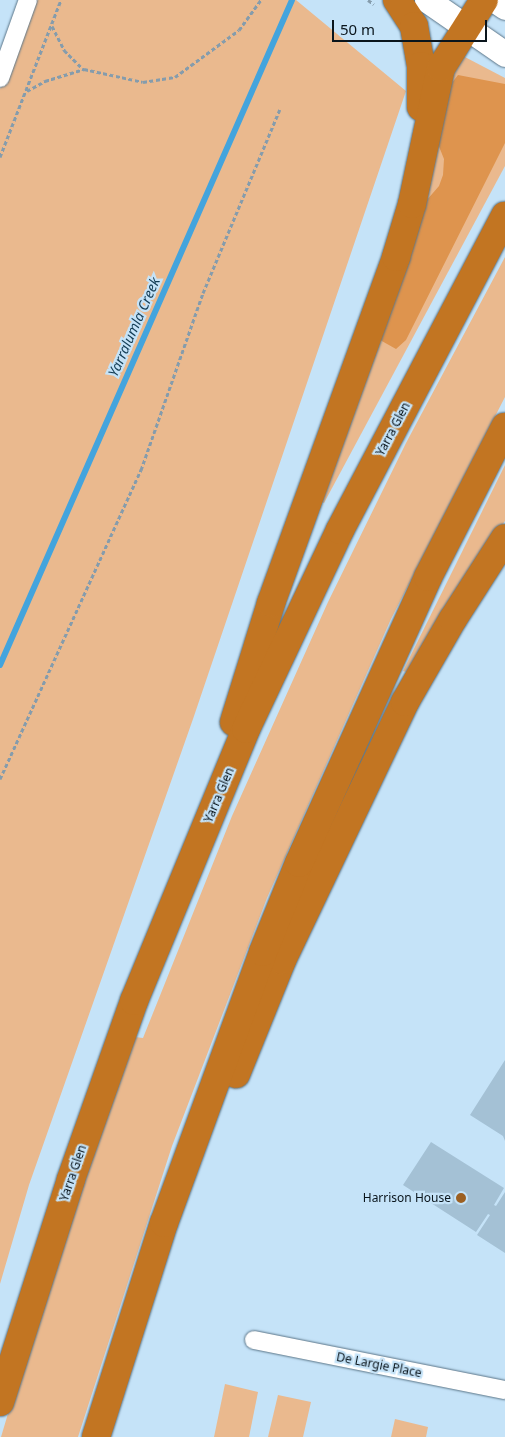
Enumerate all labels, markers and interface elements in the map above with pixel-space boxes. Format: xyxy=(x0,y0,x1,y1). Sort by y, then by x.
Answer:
scale bar xyxy=(335,10,490,42)
text: 50 m xyxy=(340,19,375,39)
water label: Yarralumla Creek xyxy=(105,275,163,379)
street label: Yarra Glen xyxy=(373,400,413,458)
street label: Yarra Glen xyxy=(201,765,237,825)
street label: Yarra Glen xyxy=(57,1143,89,1203)
place label: Harrison House xyxy=(363,1191,451,1205)
marker: Harrison House xyxy=(455,1192,467,1204)
street label: De Largie Place xyxy=(335,1350,423,1380)

